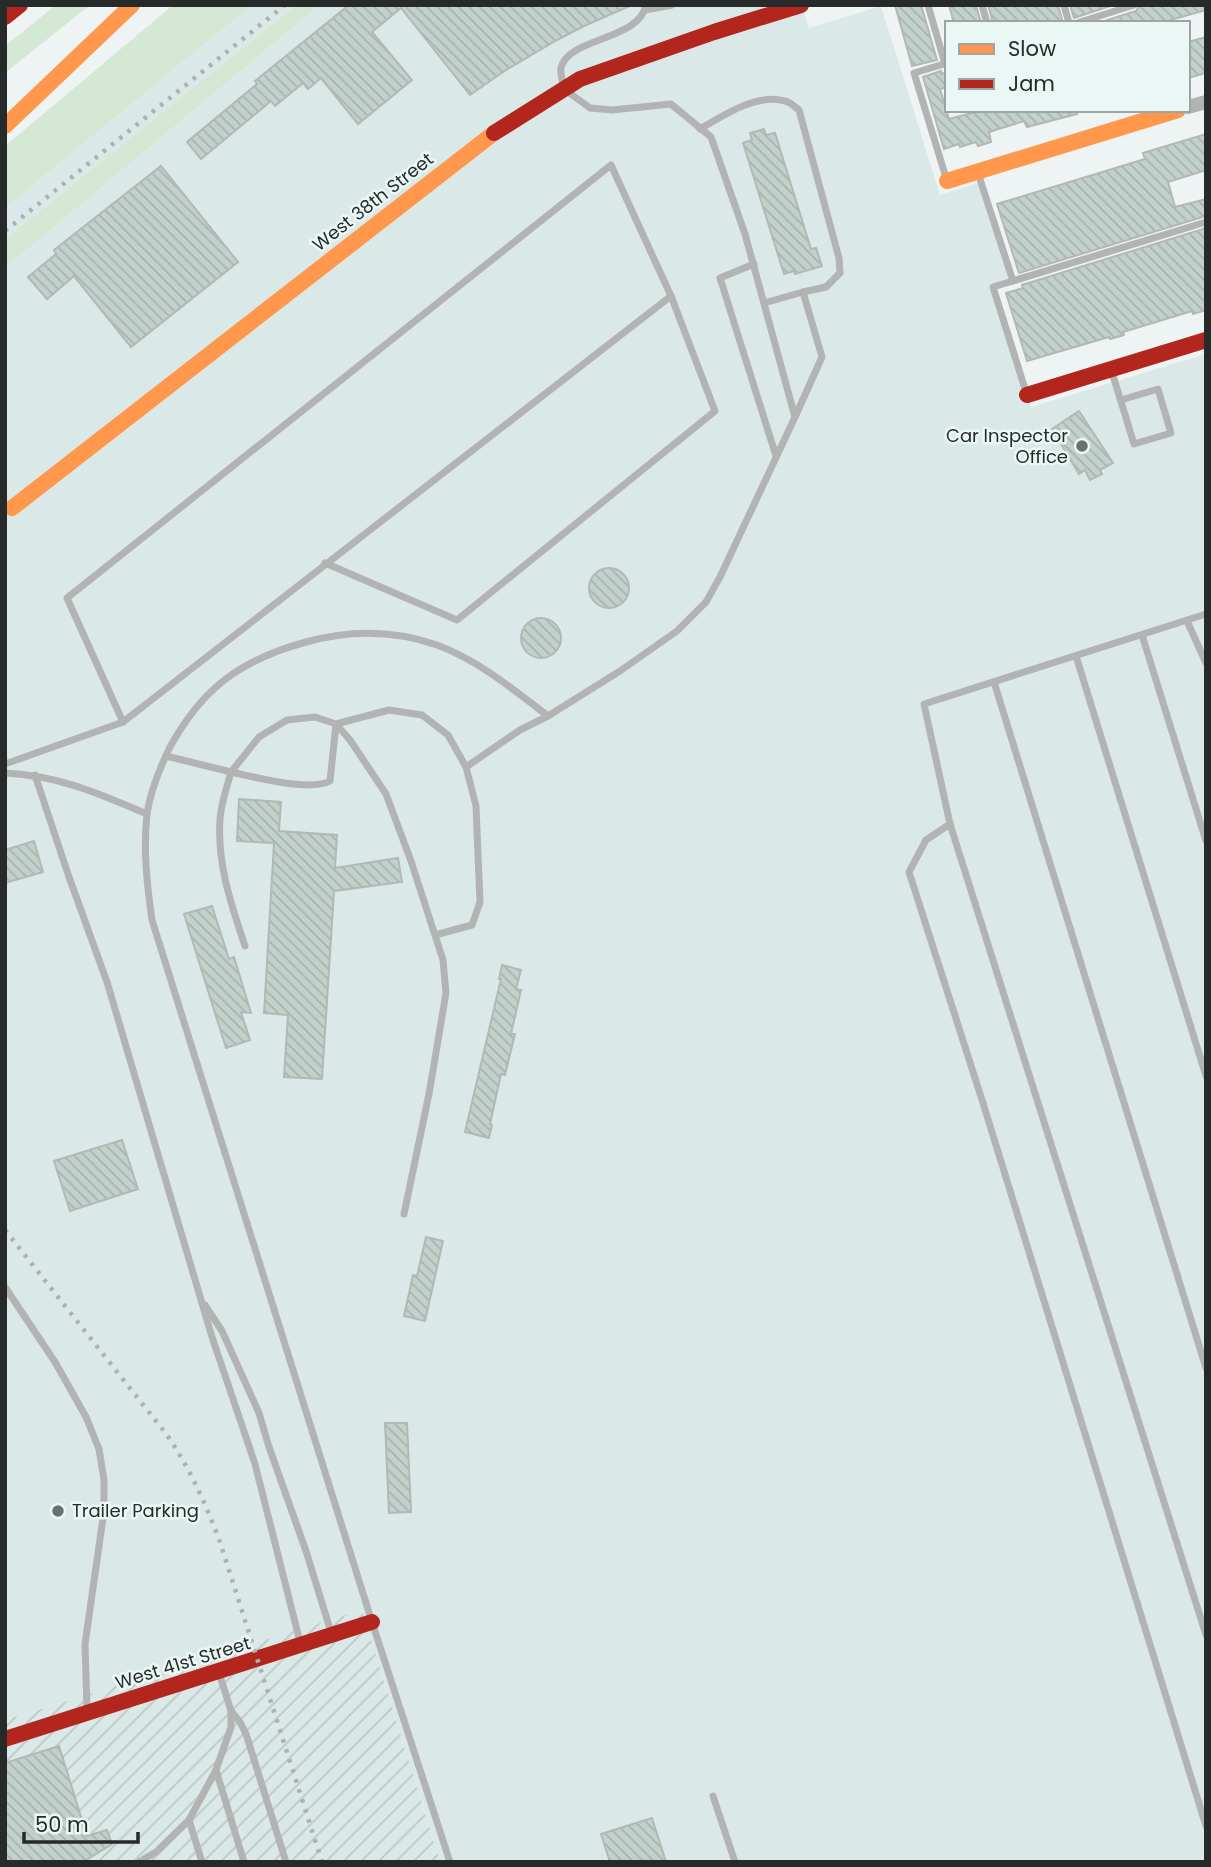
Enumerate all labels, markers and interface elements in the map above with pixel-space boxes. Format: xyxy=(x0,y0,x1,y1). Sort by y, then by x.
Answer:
legend xyxy=(945,21,1190,112)
text: Slow xyxy=(1008,34,1056,63)
text: Jam xyxy=(1008,69,1055,98)
street label: West 38th Street xyxy=(307,146,438,257)
place label: Car Inspector Office xyxy=(946,423,1068,469)
marker: Car Inspector Office xyxy=(1074,438,1090,454)
place label: Trailer Parking xyxy=(72,1498,199,1523)
marker: Trailer Parking xyxy=(50,1503,66,1519)
street label: West 41st Street xyxy=(112,1630,253,1695)
scale bar xyxy=(24,1800,138,1844)
text: 50 m xyxy=(35,1810,89,1839)

